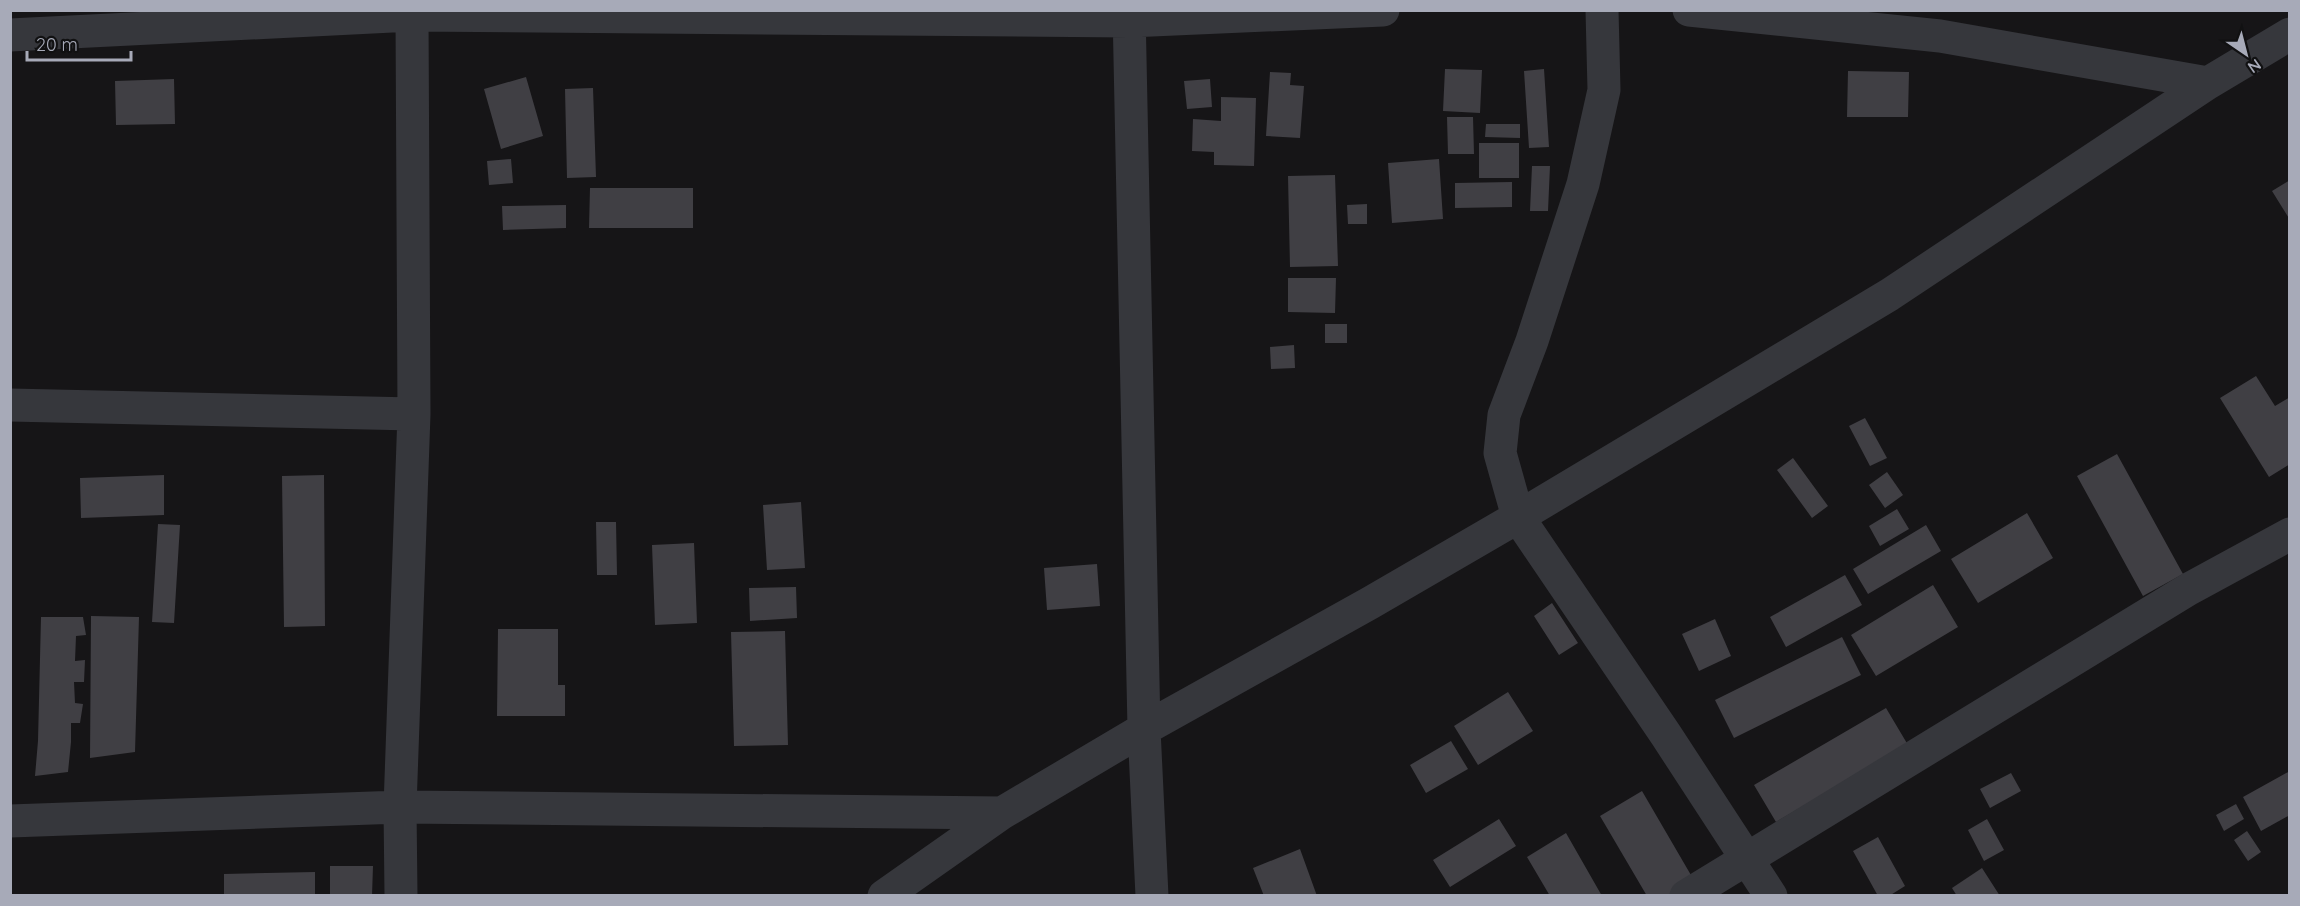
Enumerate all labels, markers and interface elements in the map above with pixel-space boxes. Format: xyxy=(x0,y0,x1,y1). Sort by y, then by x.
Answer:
scale bar xyxy=(27,24,130,62)
north arrow xyxy=(2216,24,2276,84)
text: 20 m xyxy=(36,33,78,56)
text: N xyxy=(2244,55,2265,78)

